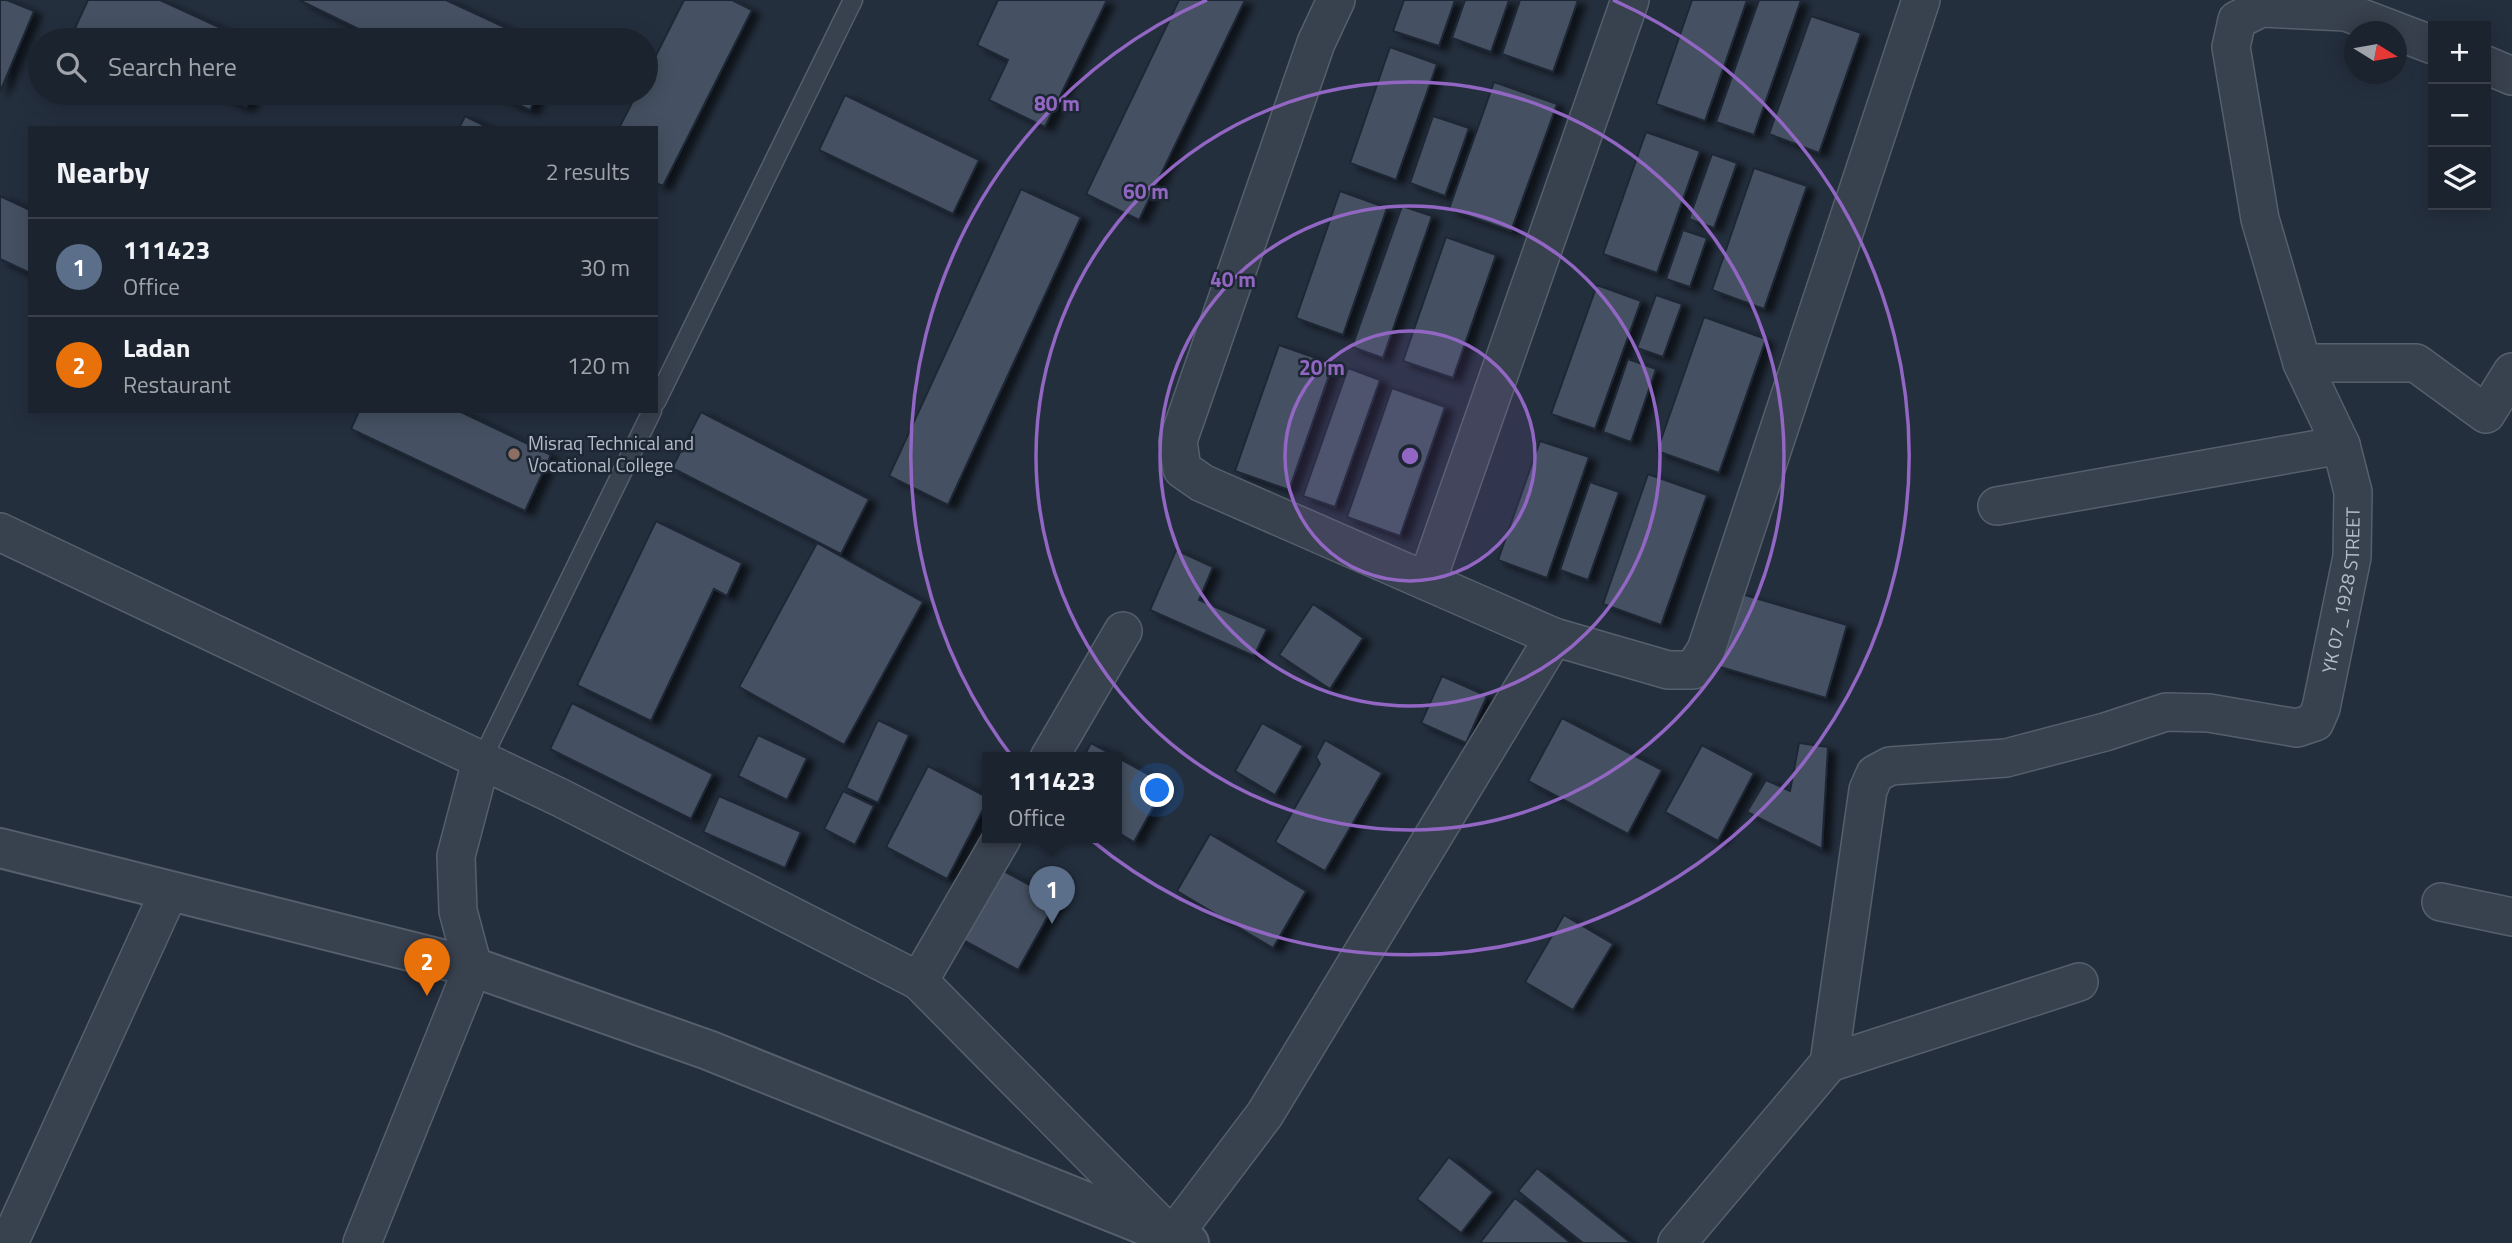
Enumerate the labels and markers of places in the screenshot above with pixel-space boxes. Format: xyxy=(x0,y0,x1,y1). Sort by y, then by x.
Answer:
place label: Misraq Technical and Vocational College xyxy=(528,428,694,479)
centre of rings xyxy=(1398,444,1422,468)
marker: Misraq Technical and Vocational College xyxy=(506,446,522,462)
pin: 1 xyxy=(1029,866,1075,924)
pin: 2 xyxy=(404,938,450,996)

